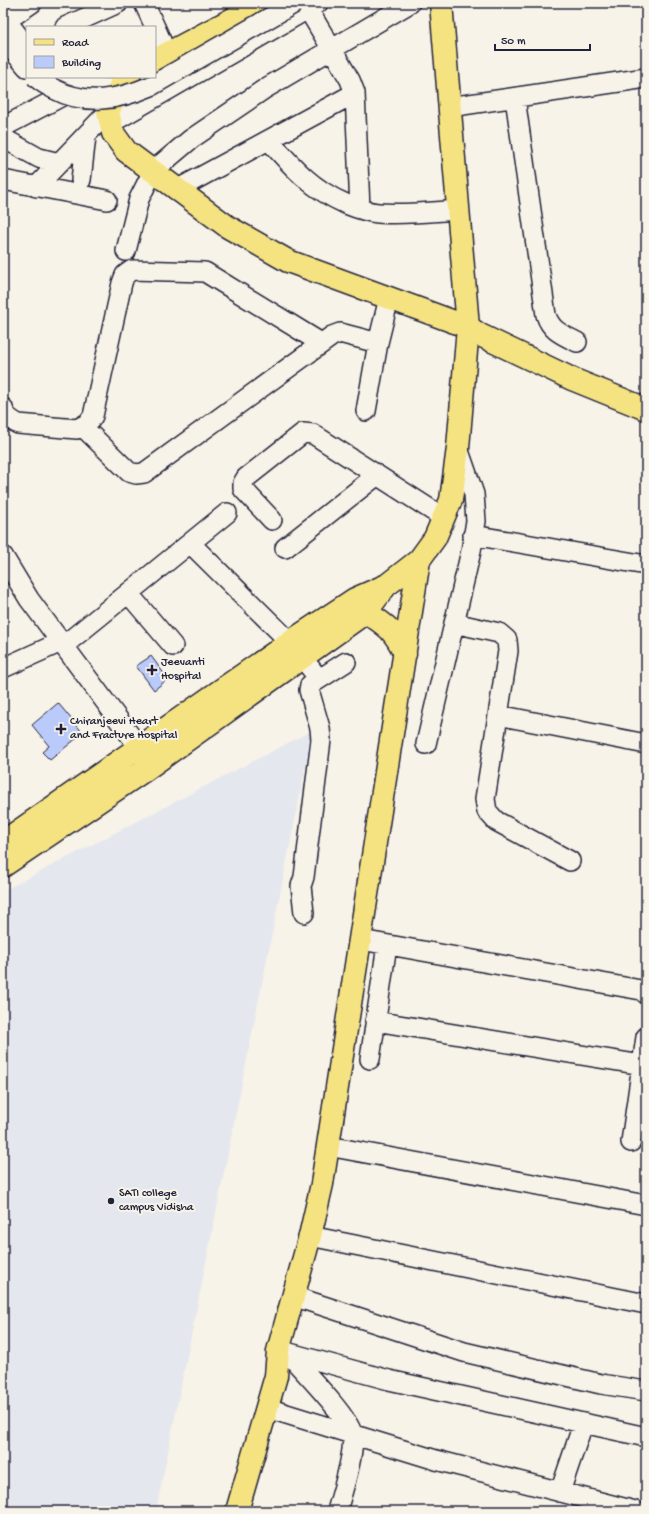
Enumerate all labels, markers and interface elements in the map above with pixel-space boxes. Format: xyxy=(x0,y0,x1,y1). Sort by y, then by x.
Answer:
legend xyxy=(26,26,156,78)
scale bar xyxy=(495,26,590,52)
text: 50 m xyxy=(501,35,526,49)
text: Road xyxy=(62,37,89,51)
text: Building xyxy=(61,57,101,71)
place label: Jeevanti Hospital xyxy=(161,656,205,684)
marker: Jeevanti Hospital xyxy=(146,664,158,676)
place label: Chiranjeevi Heart and Fracture Hospital xyxy=(70,715,178,743)
marker: Chiranjeevi Heart and Fracture Hospital xyxy=(55,723,67,735)
place label: SATI college campus Vidisha xyxy=(119,1187,194,1215)
marker: SATI college campus Vidisha xyxy=(106,1196,116,1206)

